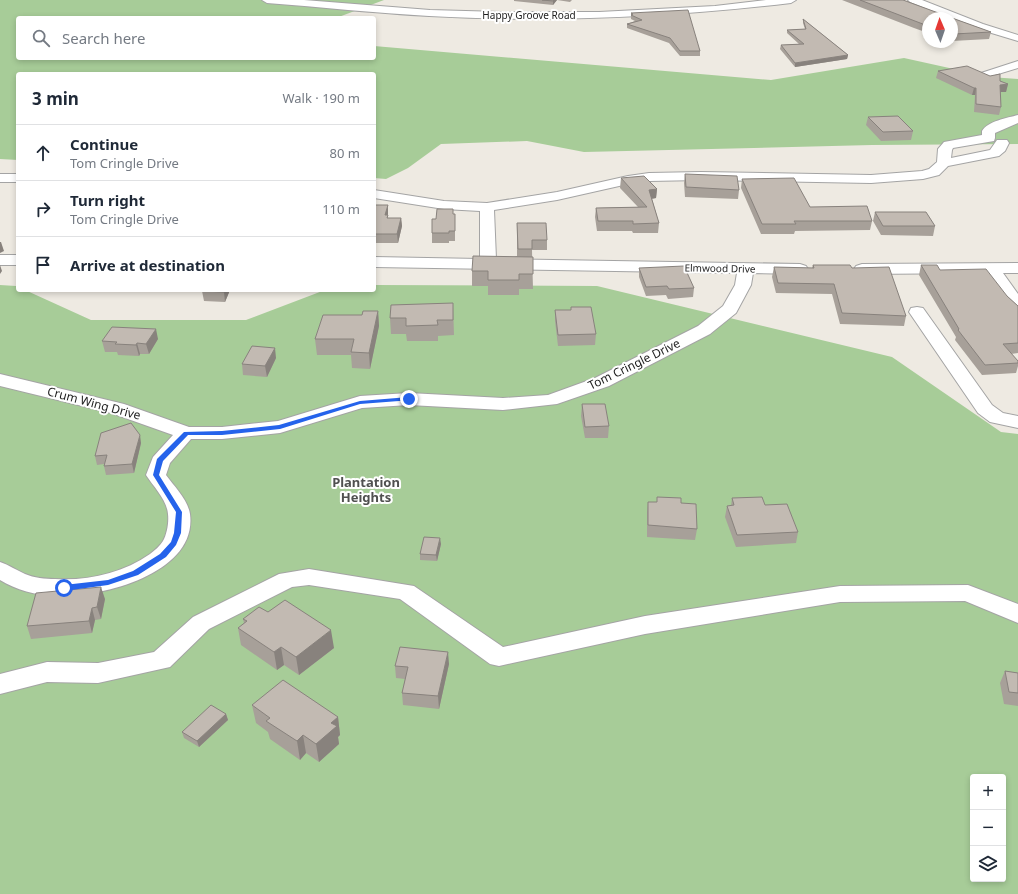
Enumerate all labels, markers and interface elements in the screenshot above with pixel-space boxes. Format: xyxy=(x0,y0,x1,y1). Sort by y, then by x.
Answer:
street label: Happy Groove Road xyxy=(482,8,576,22)
north arrow xyxy=(922,12,958,48)
search box xyxy=(16,16,376,60)
icon: search xyxy=(30,27,52,49)
text: Search here xyxy=(62,28,145,48)
text: 3 min xyxy=(32,87,79,110)
text: Walk · 190 m xyxy=(282,89,360,107)
text: Continue xyxy=(70,134,138,154)
icon: ahead xyxy=(32,142,54,164)
text: 80 m xyxy=(330,144,360,162)
text: Tom Cringle Drive xyxy=(70,154,179,172)
text: Turn right xyxy=(70,190,145,210)
icon: right xyxy=(32,198,54,220)
text: 110 m xyxy=(322,200,360,218)
text: Tom Cringle Drive xyxy=(70,210,179,228)
icon: arrive xyxy=(32,254,54,276)
text: Arrive at destination xyxy=(70,255,225,275)
street label: Elmwood Drive xyxy=(684,260,756,276)
street label: Tom Cringle Drive xyxy=(585,334,683,394)
street label: Crum Wing Drive xyxy=(45,382,143,424)
route end xyxy=(400,390,418,408)
district label: Plantation Heights xyxy=(332,473,400,506)
route start xyxy=(55,579,73,597)
map controls xyxy=(970,774,1006,882)
button: + xyxy=(970,774,1006,810)
button: − xyxy=(970,810,1006,846)
button: layers xyxy=(970,846,1006,882)

